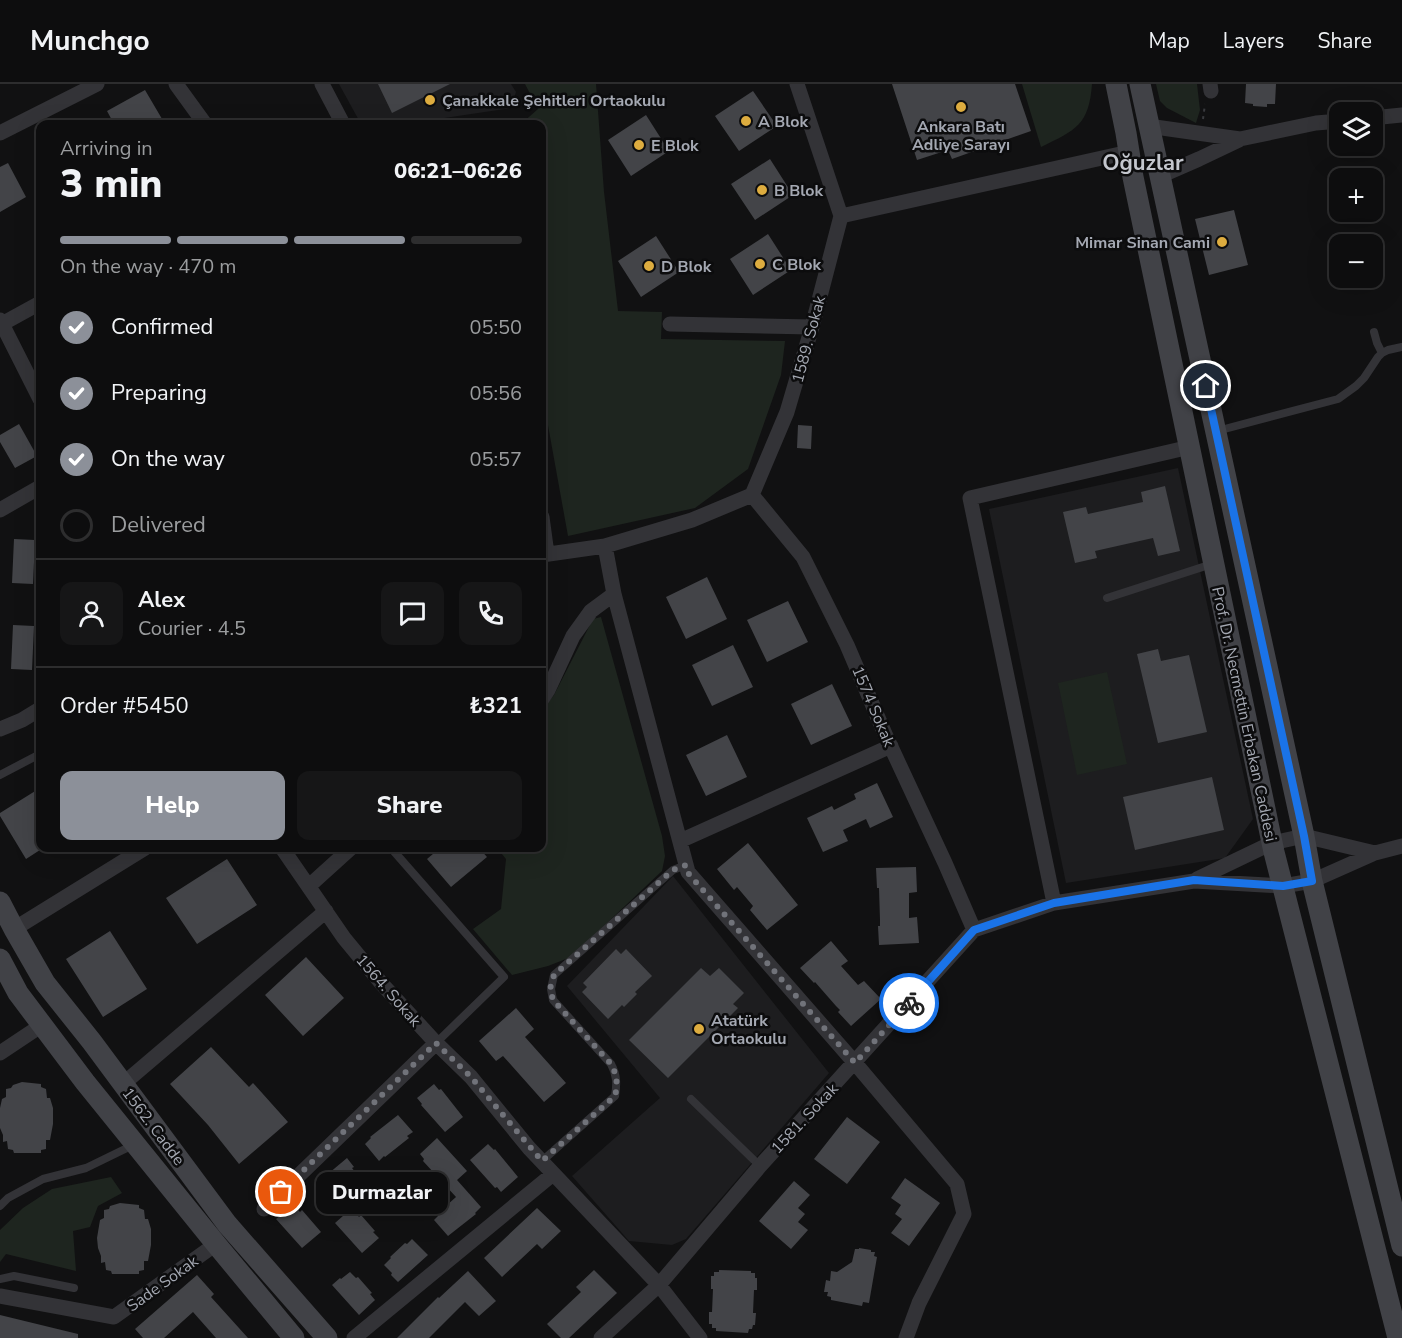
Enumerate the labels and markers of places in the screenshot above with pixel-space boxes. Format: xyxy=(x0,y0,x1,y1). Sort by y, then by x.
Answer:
place label: Çanakkale Şehitleri Ortaokulu xyxy=(442,90,666,112)
marker: Çanakkale Şehitleri Ortaokulu xyxy=(423,93,437,107)
marker: Ankara Batı Adliye Sarayı xyxy=(954,100,968,114)
place label: A Blok xyxy=(758,111,808,133)
marker: A Blok xyxy=(739,114,753,128)
place label: Ankara Batı Adliye Sarayı xyxy=(912,116,1010,156)
place label: E Blok xyxy=(651,135,699,157)
marker: E Blok xyxy=(632,138,646,152)
place label: B Blok xyxy=(774,180,824,202)
marker: B Blok xyxy=(755,183,769,197)
place label: Mimar Sinan Cami xyxy=(1075,232,1210,254)
marker: Mimar Sinan Cami xyxy=(1215,235,1229,249)
place label: C Blok xyxy=(772,254,821,276)
place label: D Blok xyxy=(661,256,712,278)
marker: C Blok xyxy=(753,257,767,271)
marker: D Blok xyxy=(642,259,656,273)
pin xyxy=(1180,360,1231,411)
place label: Atatürk Ortaokulu xyxy=(711,1010,787,1050)
marker: Atatürk Ortaokulu xyxy=(692,1022,706,1036)
pin xyxy=(255,1166,306,1217)
callout: Durmazlar xyxy=(317,1171,449,1213)

